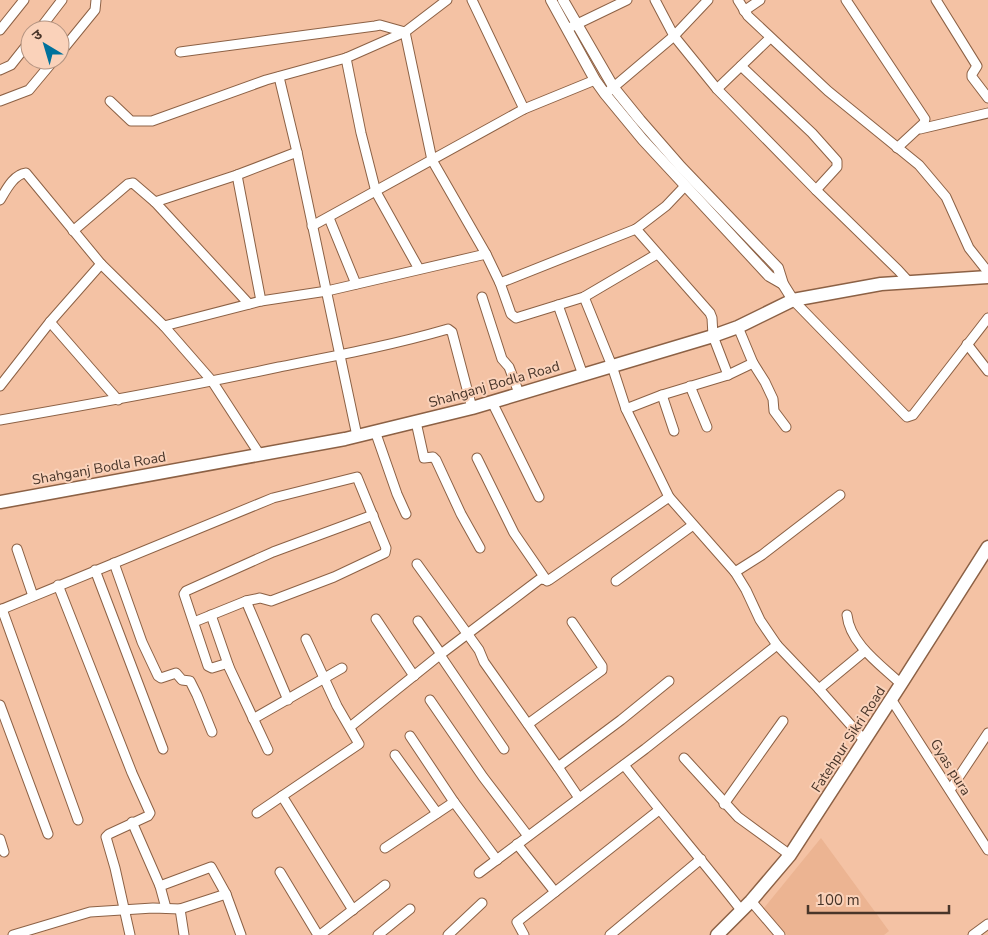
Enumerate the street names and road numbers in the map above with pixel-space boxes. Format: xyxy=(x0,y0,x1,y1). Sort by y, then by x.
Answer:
street label: Shahganj Bodla Road xyxy=(426,357,562,412)
street label: Shahganj Bodla Road xyxy=(31,447,167,490)
street label: Fatehpur Sikri Road xyxy=(807,683,890,796)
street label: Gyas pura xyxy=(926,735,975,799)

